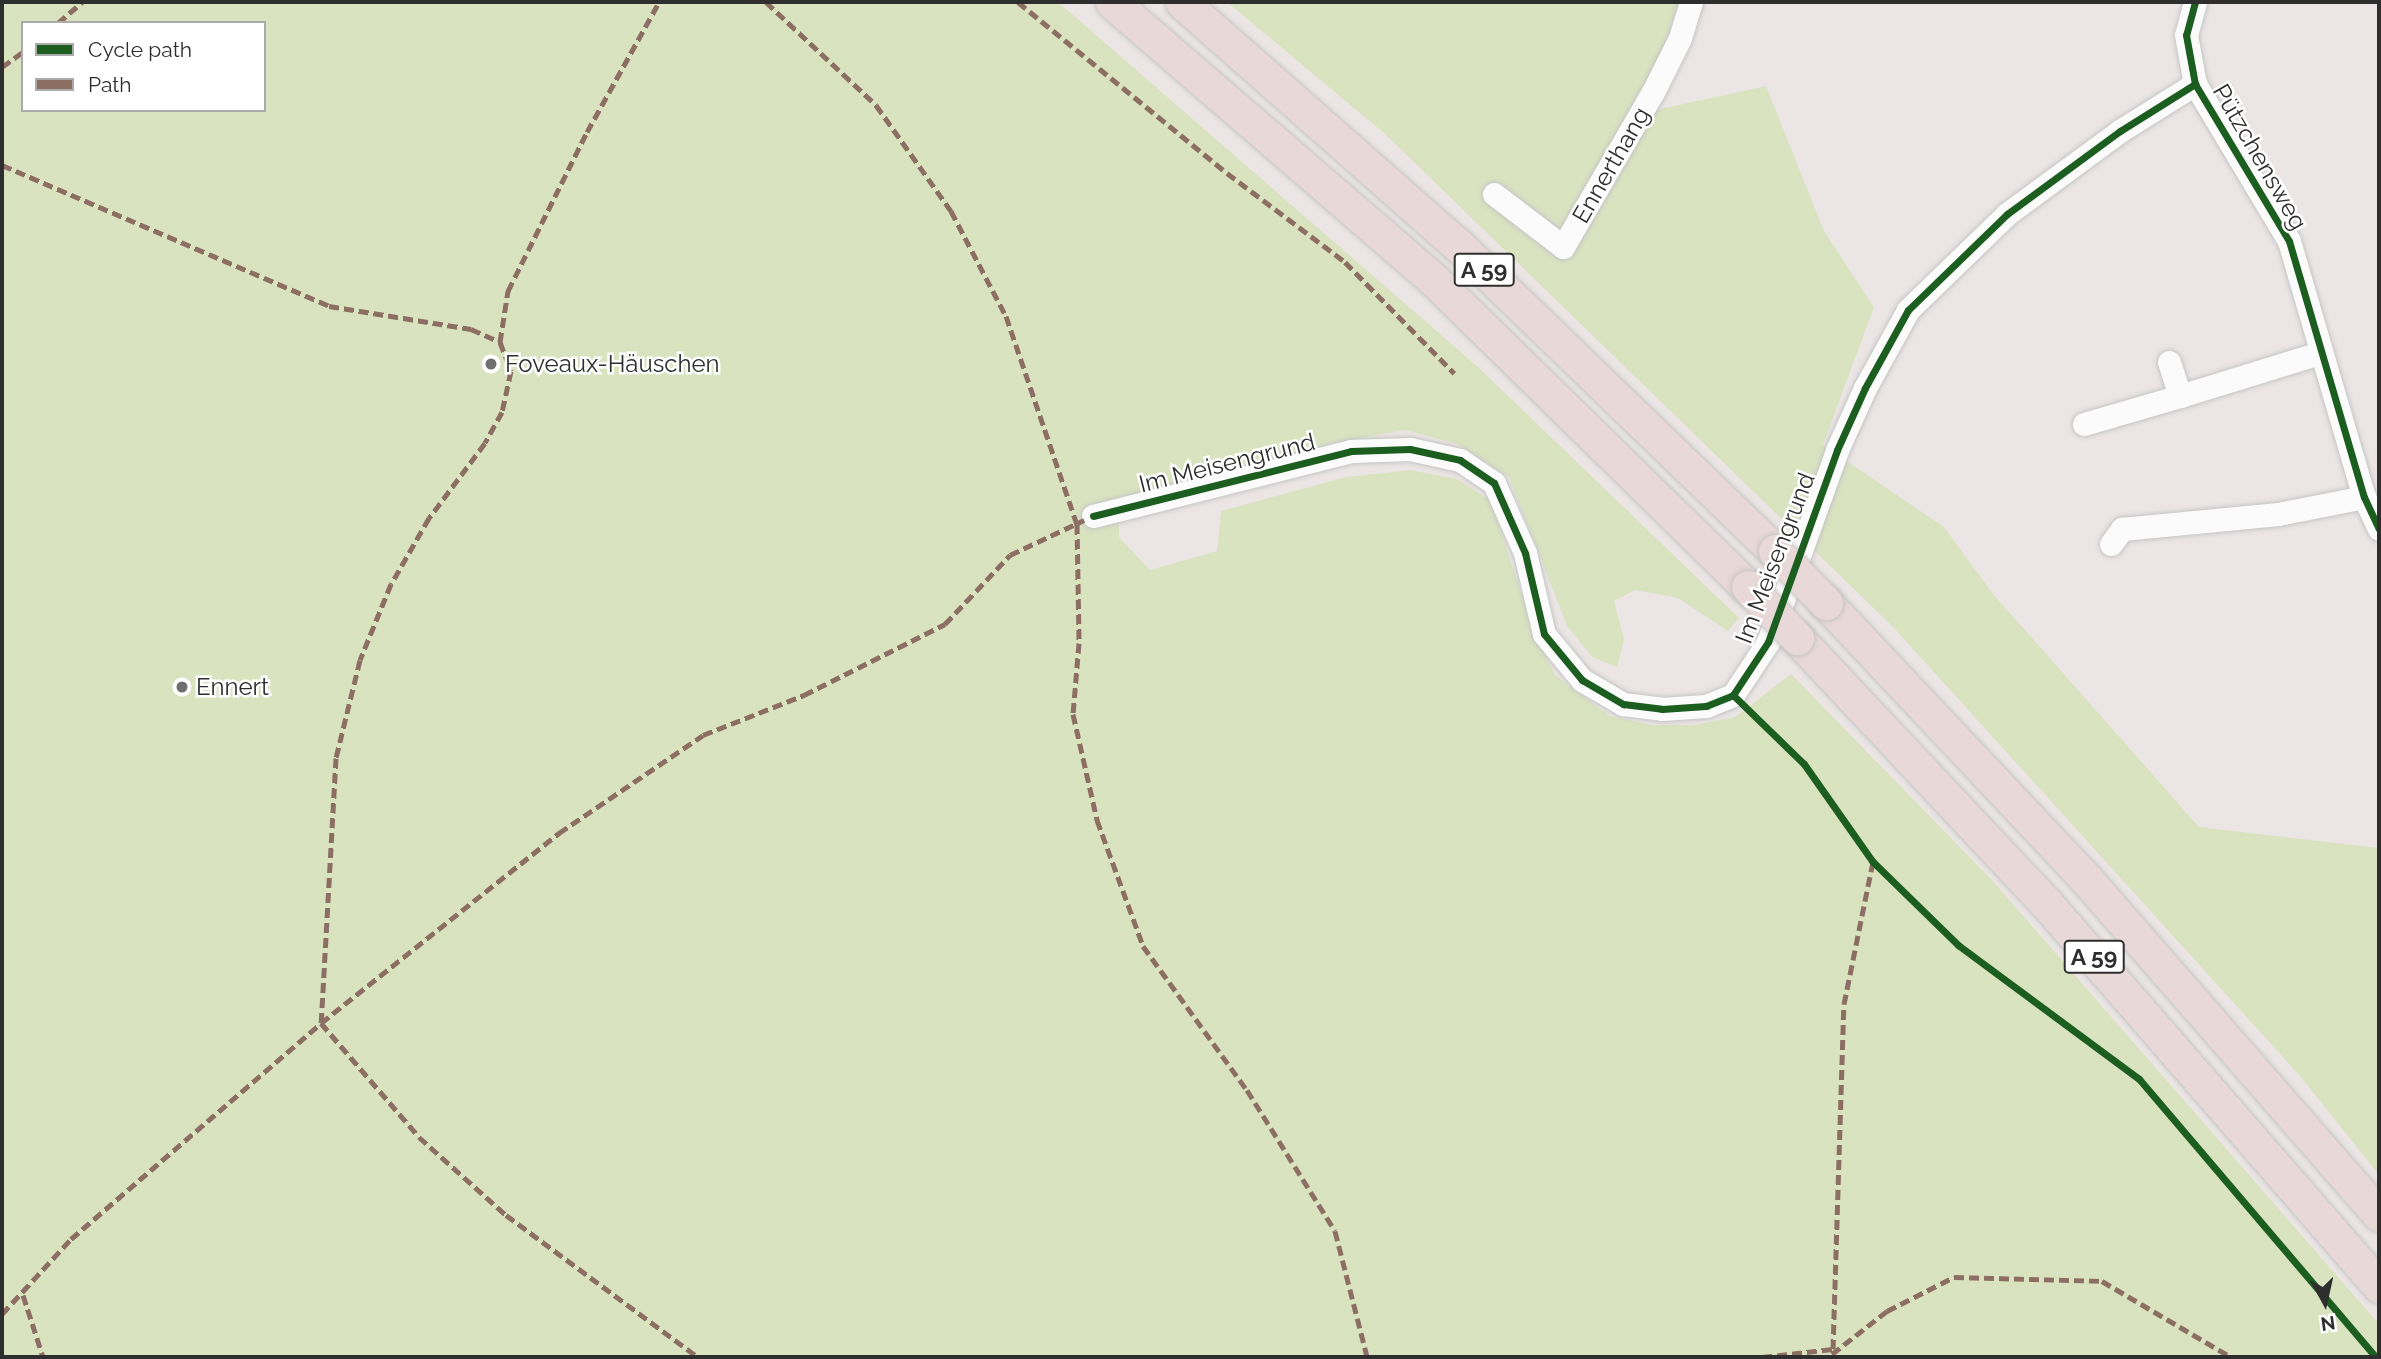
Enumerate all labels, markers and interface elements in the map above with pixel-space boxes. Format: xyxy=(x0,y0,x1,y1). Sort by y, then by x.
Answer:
legend xyxy=(21,21,266,112)
text: Cycle path xyxy=(88,37,192,62)
text: Path xyxy=(88,72,132,97)
street label: Pützchensweg xyxy=(2207,79,2313,235)
street label: Ennerthang xyxy=(1566,102,1656,228)
road number: A 59 xyxy=(1452,250,1516,290)
place label: Foveaux-Häuschen xyxy=(505,350,720,378)
marker: Foveaux-Häuschen xyxy=(483,356,499,372)
street label: Im Meisengrund xyxy=(1136,427,1318,499)
street label: Im Meisengrund xyxy=(1729,469,1821,647)
place label: Ennert xyxy=(196,673,269,701)
marker: Ennert xyxy=(174,679,190,695)
road number: A 59 xyxy=(2062,938,2126,976)
north arrow xyxy=(2290,1268,2360,1338)
text: N xyxy=(2319,1312,2337,1336)

